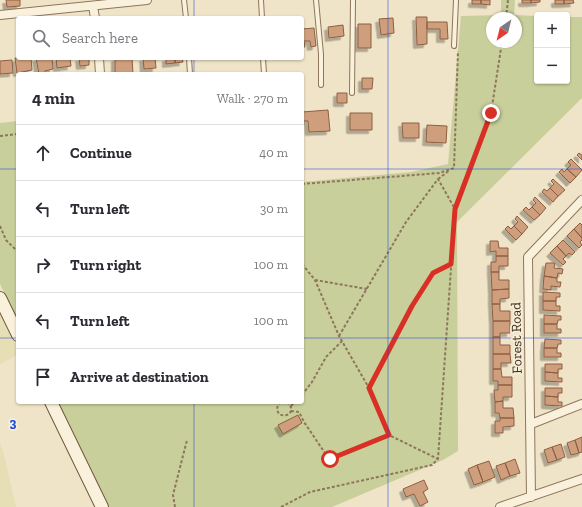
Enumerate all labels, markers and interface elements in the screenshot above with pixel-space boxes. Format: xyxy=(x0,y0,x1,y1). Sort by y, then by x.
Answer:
north arrow xyxy=(486,12,522,48)
map controls xyxy=(534,12,570,84)
button: + xyxy=(534,12,570,48)
search box xyxy=(16,16,304,60)
icon: search xyxy=(30,27,52,49)
text: Search here xyxy=(62,29,138,47)
button: − xyxy=(534,48,570,84)
text: 4 min xyxy=(32,88,75,108)
text: Walk · 270 m xyxy=(217,91,288,106)
route end xyxy=(482,104,500,122)
icon: ahead xyxy=(32,142,54,164)
text: Continue xyxy=(70,144,132,162)
text: 40 m xyxy=(259,145,288,160)
icon: left xyxy=(32,198,54,220)
text: Turn left xyxy=(70,200,130,218)
text: 30 m xyxy=(260,201,288,216)
icon: right xyxy=(32,254,54,276)
text: Turn right xyxy=(70,256,141,274)
text: 100 m xyxy=(254,257,288,272)
street label: Forest Road xyxy=(507,302,526,374)
icon: left xyxy=(32,310,54,332)
text: Turn left xyxy=(70,312,130,330)
text: 100 m xyxy=(254,313,288,328)
icon: arrive xyxy=(32,366,54,388)
text: Arrive at destination xyxy=(70,368,209,386)
text: 3 xyxy=(10,415,17,430)
route start xyxy=(321,450,339,468)

